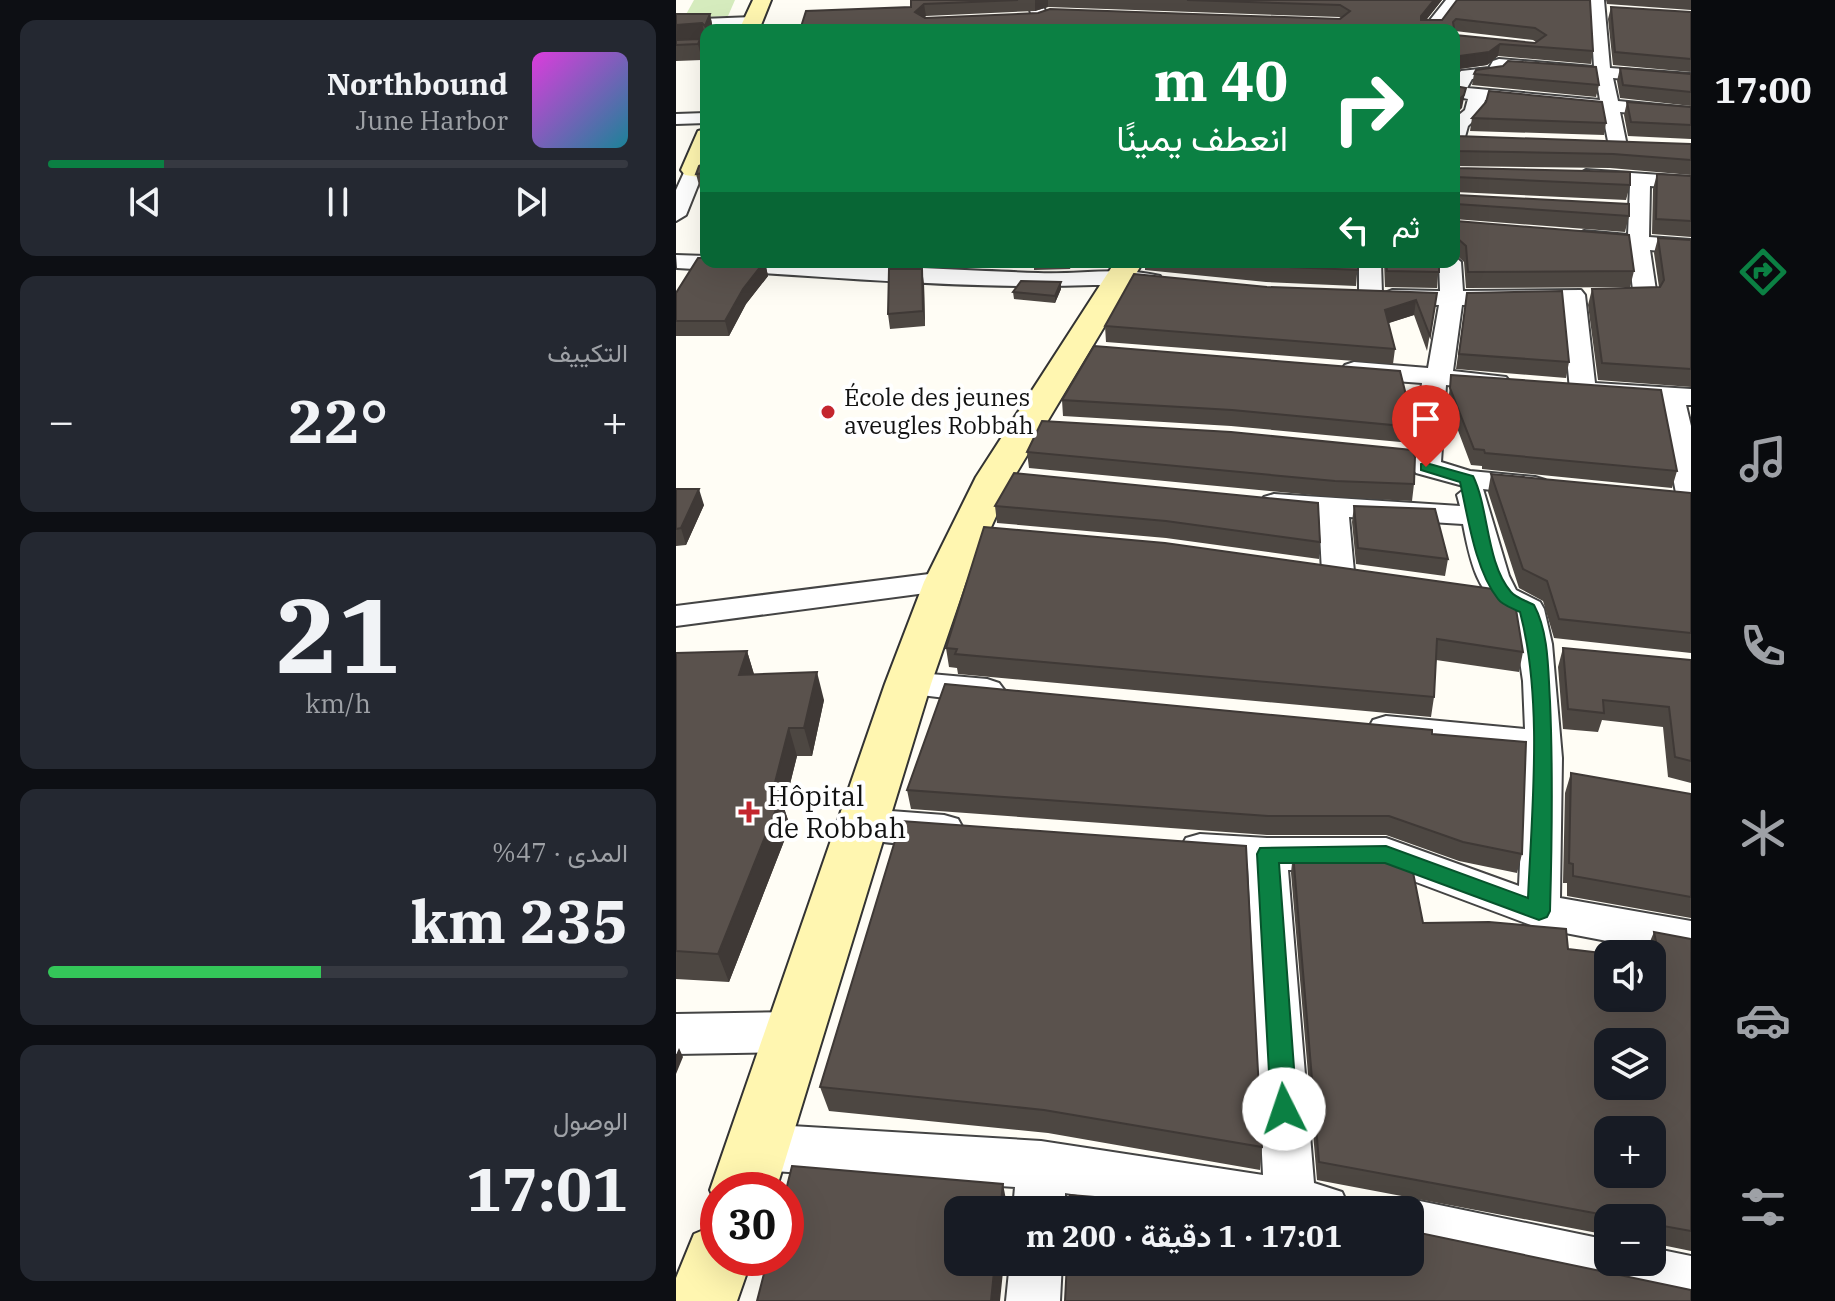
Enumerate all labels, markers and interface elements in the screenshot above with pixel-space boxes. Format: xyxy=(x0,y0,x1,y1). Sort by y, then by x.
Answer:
text: 40 m xyxy=(1153,44,1288,116)
icon: right xyxy=(1316,56,1420,160)
text: Northbound xyxy=(327,64,508,103)
text: 17:00 xyxy=(1714,66,1812,113)
text: June Harbor xyxy=(355,103,508,137)
text: انعطف يمينًا xyxy=(1116,114,1288,161)
icon: previous xyxy=(123,180,167,224)
icon: pause xyxy=(316,180,360,224)
icon: next xyxy=(509,180,553,224)
text: ثم xyxy=(1392,207,1420,246)
icon: left xyxy=(1332,208,1376,252)
icon: directions xyxy=(1735,244,1791,300)
text: التكييف xyxy=(547,335,628,369)
text: 22° xyxy=(288,381,388,460)
place label: École des jeunes aveugles Robbah xyxy=(844,381,1034,441)
pin xyxy=(1392,385,1460,467)
text: − xyxy=(48,392,74,449)
text: + xyxy=(602,392,628,449)
icon: arrive xyxy=(1404,397,1448,441)
marker: École des jeunes aveugles Robbah xyxy=(819,403,837,421)
icon: music xyxy=(1735,431,1791,487)
text: 21 xyxy=(276,566,400,702)
icon: phone xyxy=(1735,618,1791,674)
text: km/h xyxy=(305,686,371,720)
place label: Hôpital de Robbah xyxy=(767,777,906,846)
marker: Hôpital de Robbah xyxy=(738,801,760,823)
icon: climate xyxy=(1735,805,1791,861)
text: المدى · 47% xyxy=(492,835,628,869)
text: 235 km xyxy=(410,881,628,960)
map controls xyxy=(1594,940,1666,1276)
button: sound xyxy=(1594,940,1666,1012)
icon: car xyxy=(1735,992,1791,1048)
button: layers xyxy=(1594,1028,1666,1100)
position arrow xyxy=(1242,1067,1326,1151)
text: الوصول xyxy=(553,1103,628,1137)
button: + xyxy=(1594,1116,1666,1188)
text: 17:01 xyxy=(466,1149,628,1228)
speed limit sign: 30 xyxy=(700,1172,804,1276)
icon: filters xyxy=(1735,1179,1791,1235)
button: − xyxy=(1594,1204,1666,1276)
text: 17:01 · 1 دقيقة · 200 m xyxy=(1026,1216,1342,1255)

